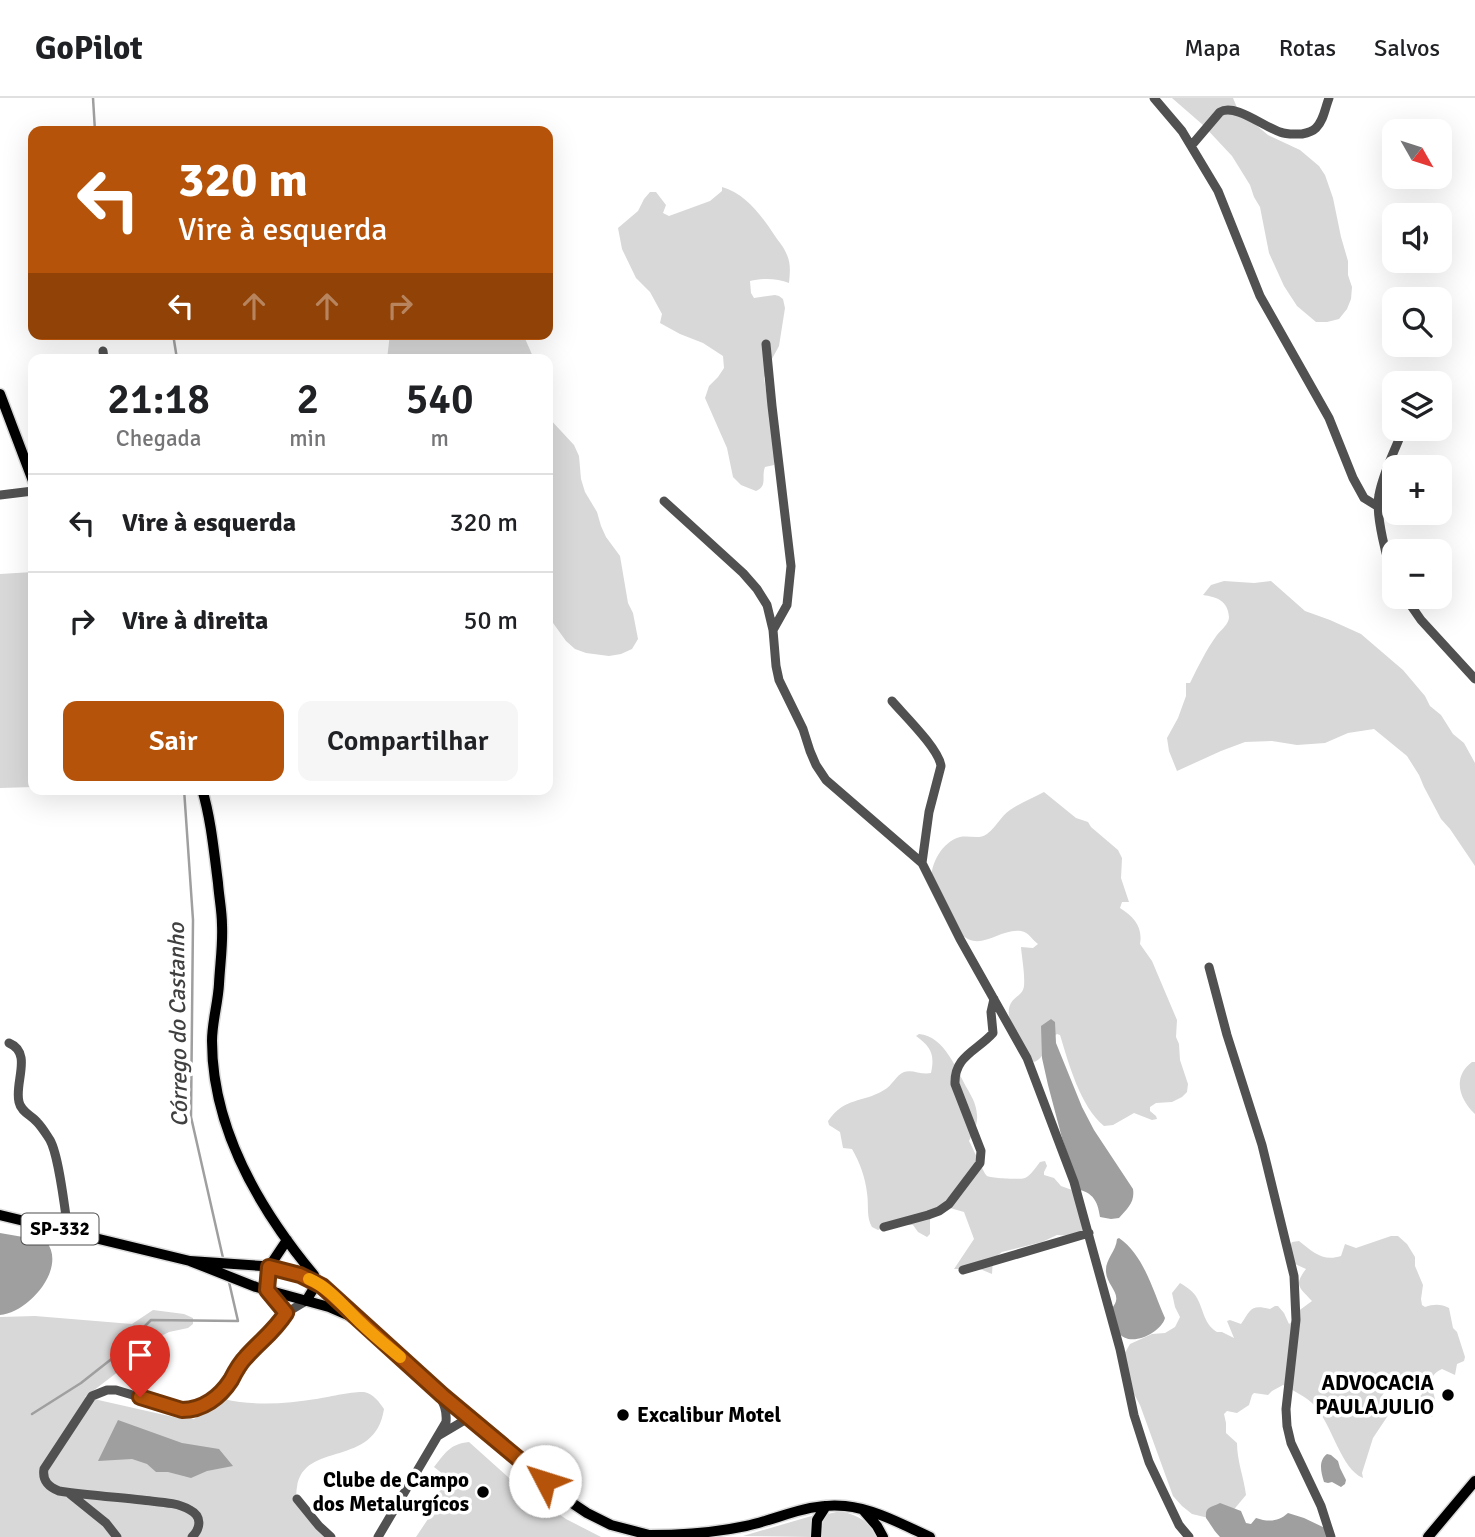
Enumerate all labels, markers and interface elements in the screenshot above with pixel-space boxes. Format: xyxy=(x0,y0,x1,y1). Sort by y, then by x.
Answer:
text: GoPilot xyxy=(35,28,143,69)
text: Mapa xyxy=(1184,33,1241,63)
text: Rotas xyxy=(1279,33,1336,63)
text: Salvos xyxy=(1374,33,1440,63)
north arrow xyxy=(1382,119,1452,189)
map controls xyxy=(1382,119,1452,609)
text: 320 m xyxy=(178,150,308,210)
icon: left xyxy=(63,154,154,245)
button: sound xyxy=(1382,203,1452,273)
text: Vire à esquerda xyxy=(178,210,388,249)
icon: left xyxy=(162,287,200,325)
icon: ahead xyxy=(235,287,273,325)
icon: ahead xyxy=(308,287,346,325)
icon: right xyxy=(381,287,419,325)
button: search xyxy=(1382,287,1452,357)
button: layers xyxy=(1382,371,1452,441)
text: 21:18 xyxy=(107,374,210,425)
text: 2 xyxy=(296,374,319,425)
text: 540 xyxy=(406,374,474,425)
text: Chegada xyxy=(116,424,201,453)
text: min xyxy=(289,424,326,453)
text: m xyxy=(430,424,449,453)
button: + xyxy=(1382,455,1452,525)
icon: left xyxy=(63,504,101,542)
text: Vire à esquerda xyxy=(122,507,296,539)
text: 320 m xyxy=(449,507,518,539)
button: − xyxy=(1382,539,1452,609)
icon: right xyxy=(63,602,101,640)
text: Vire à direita xyxy=(122,605,268,637)
text: 50 m xyxy=(463,605,518,637)
button: Sair xyxy=(63,701,284,781)
button: Compartilhar xyxy=(298,701,518,781)
water label: Córrego do Castanho xyxy=(162,922,194,1127)
road number: SP-332 xyxy=(22,1214,98,1245)
pin xyxy=(110,1325,170,1397)
icon: arrive xyxy=(121,1336,159,1374)
place label: ADVOCACIA PAULAJULIO xyxy=(1315,1370,1435,1420)
marker: ADVOCACIA PAULAJULIO xyxy=(1440,1387,1456,1403)
place label: Excalibur Motel xyxy=(637,1402,781,1428)
marker: Excalibur Motel xyxy=(615,1407,631,1423)
position arrow xyxy=(508,1444,582,1518)
place label: Clube de Campo dos Metalurgícos xyxy=(313,1467,469,1517)
marker: Clube de Campo dos Metalurgícos xyxy=(475,1484,491,1500)

